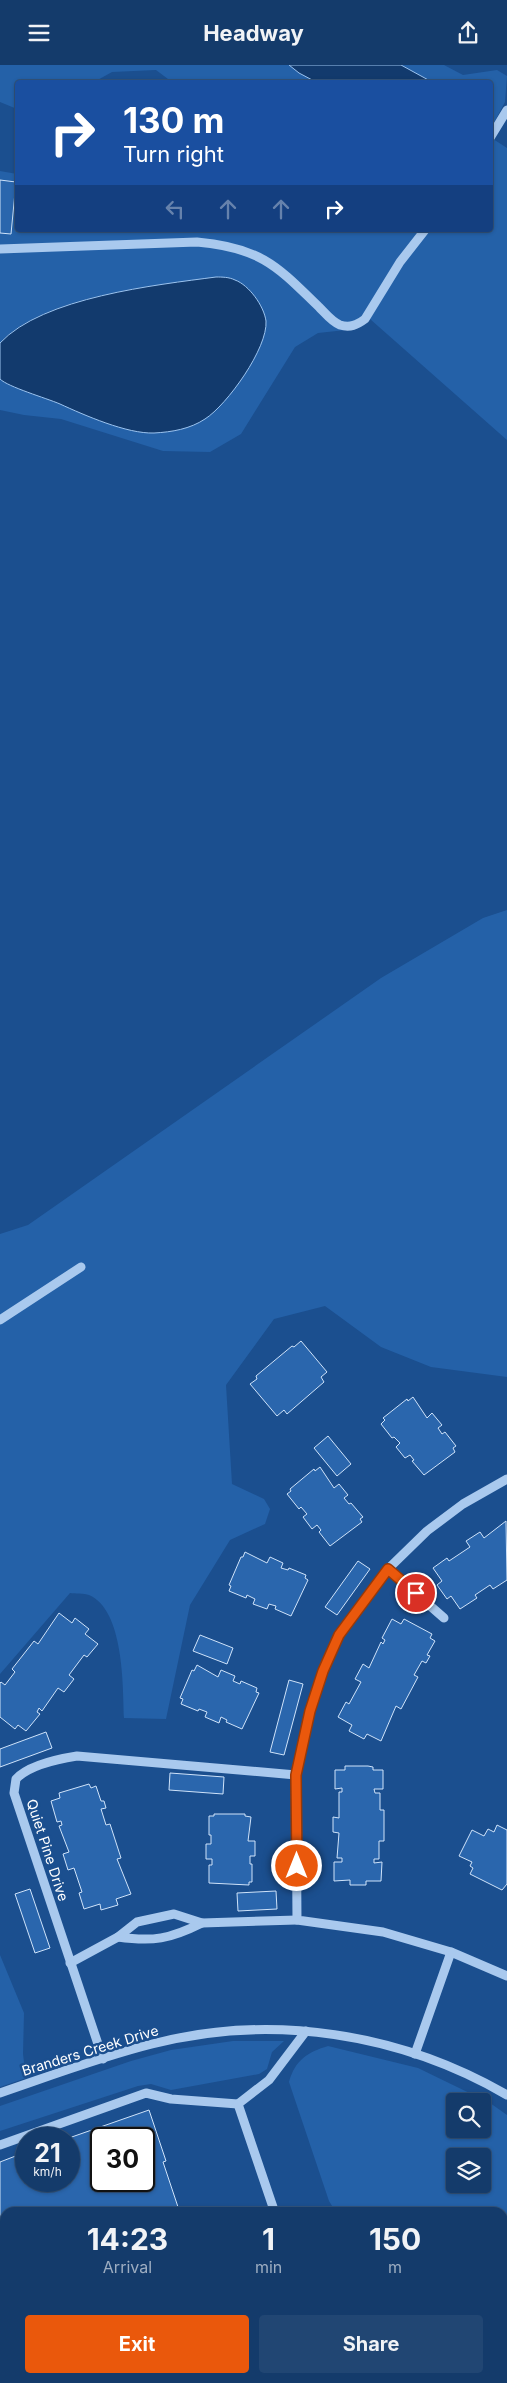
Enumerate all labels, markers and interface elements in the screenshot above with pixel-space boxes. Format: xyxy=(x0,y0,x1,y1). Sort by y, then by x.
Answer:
icon: menu xyxy=(25,19,53,47)
icon: share xyxy=(454,19,482,47)
text: Headway xyxy=(203,20,304,46)
text: 130 m xyxy=(123,99,225,141)
icon: right xyxy=(40,100,105,165)
text: Turn right xyxy=(123,141,224,167)
icon: left xyxy=(161,195,189,223)
icon: ahead xyxy=(214,195,242,223)
icon: ahead xyxy=(267,195,295,223)
icon: right xyxy=(320,195,348,223)
pin xyxy=(395,1572,437,1614)
icon: arrive xyxy=(402,1579,430,1607)
street label: Quiet Pine Drive xyxy=(23,1797,73,1903)
position arrow xyxy=(270,1839,322,1891)
street label: Branders Creek Drive xyxy=(20,2021,160,2079)
map controls xyxy=(446,2093,491,2193)
button: search xyxy=(446,2093,491,2138)
speed limit sign: 30 xyxy=(90,2127,155,2192)
text: 21 xyxy=(34,2138,61,2168)
button: layers xyxy=(446,2148,491,2193)
text: km/h xyxy=(33,2164,62,2179)
text: 14:23 xyxy=(87,2221,168,2257)
text: 1 xyxy=(262,2221,275,2257)
text: 150 xyxy=(369,2221,421,2257)
text: Arrival xyxy=(103,2257,152,2277)
text: min xyxy=(255,2257,282,2277)
text: m xyxy=(388,2257,402,2277)
button: Exit xyxy=(25,2315,249,2373)
button: Share xyxy=(259,2315,483,2373)

